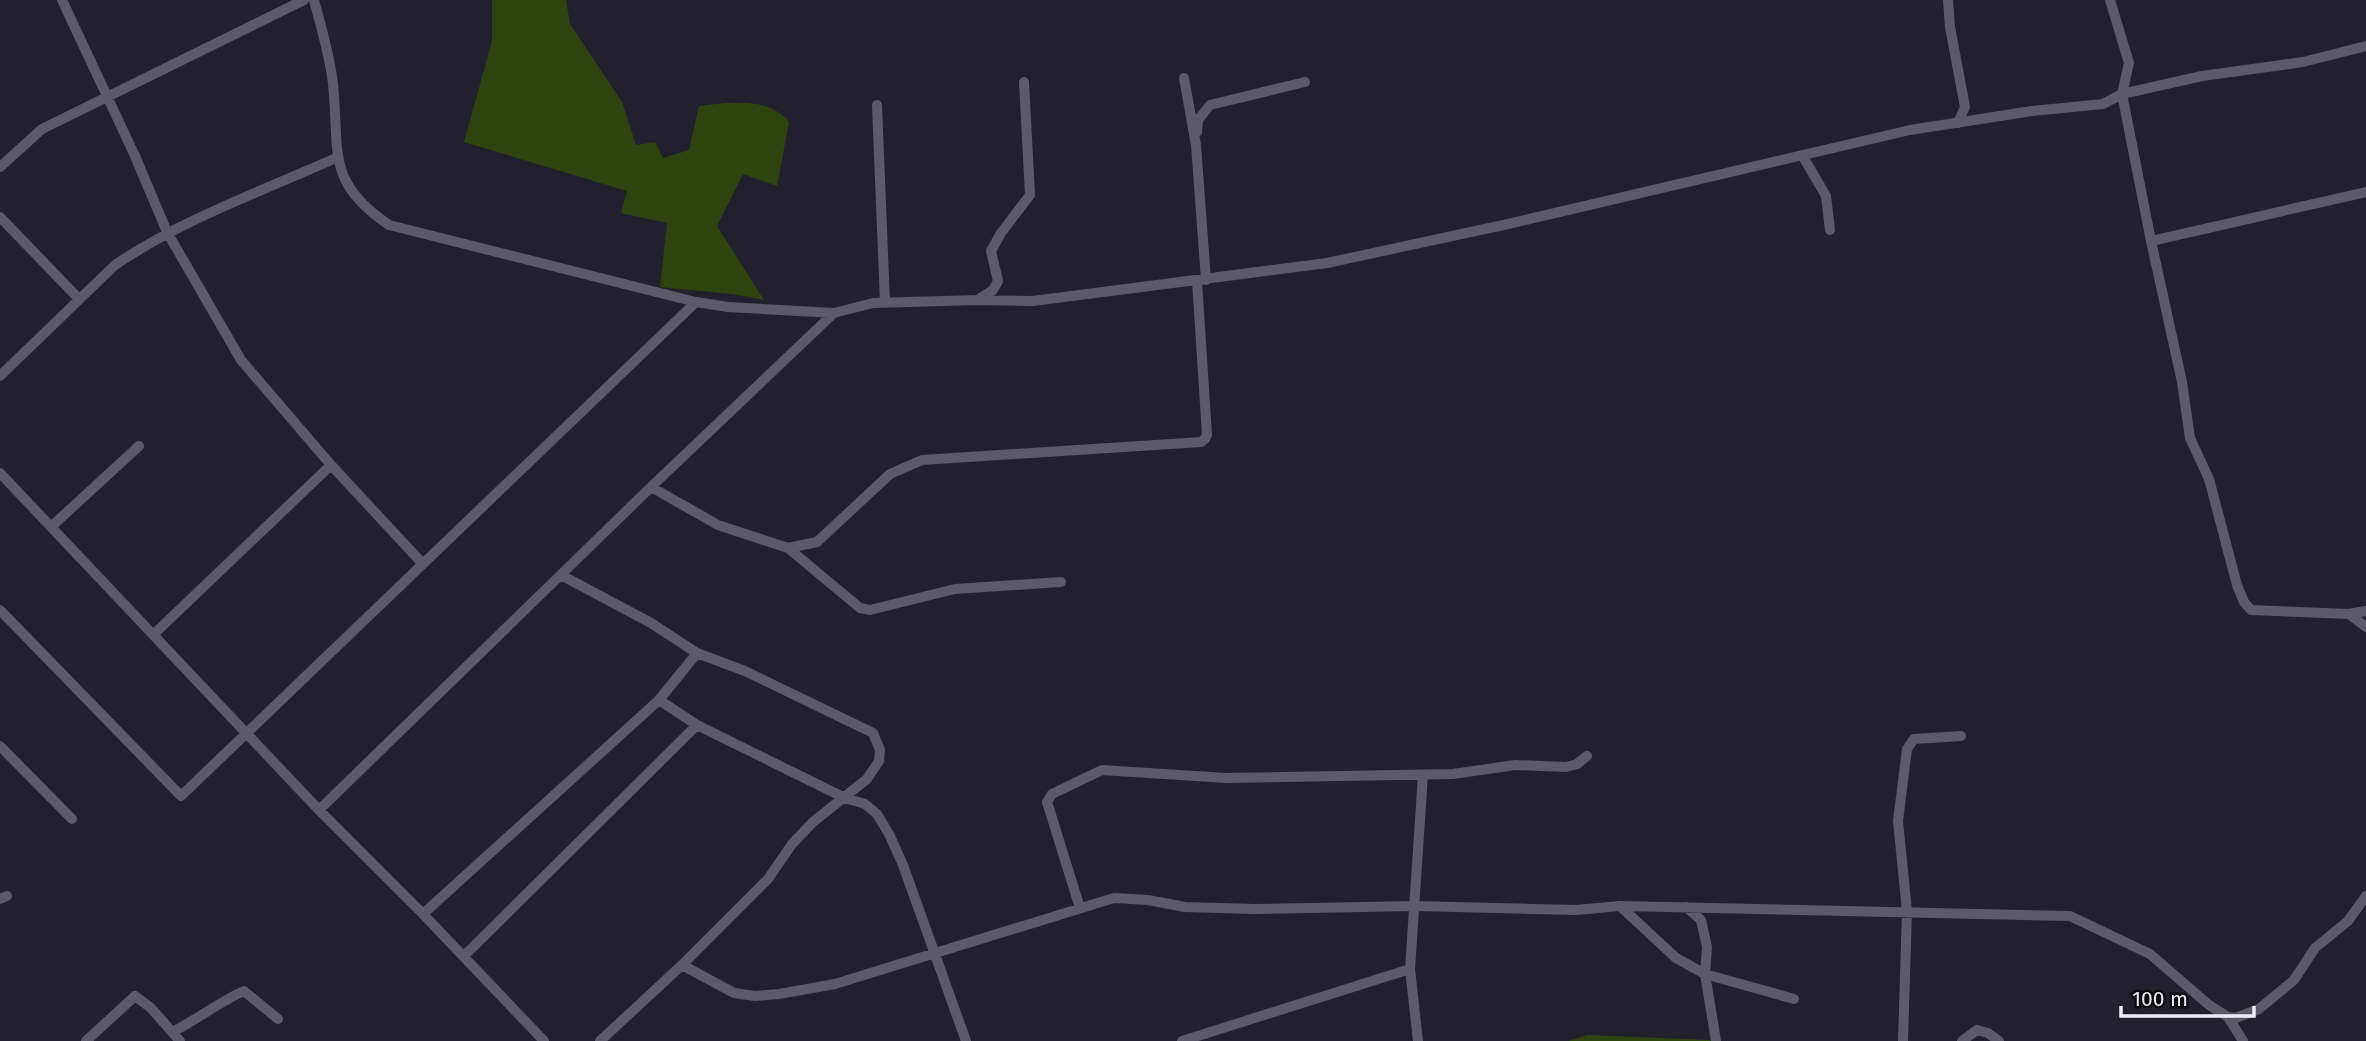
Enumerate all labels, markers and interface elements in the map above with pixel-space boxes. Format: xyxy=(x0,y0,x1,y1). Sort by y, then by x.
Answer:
scale bar xyxy=(2121,974,2254,1018)
text: 100 m xyxy=(2132,986,2188,1012)

